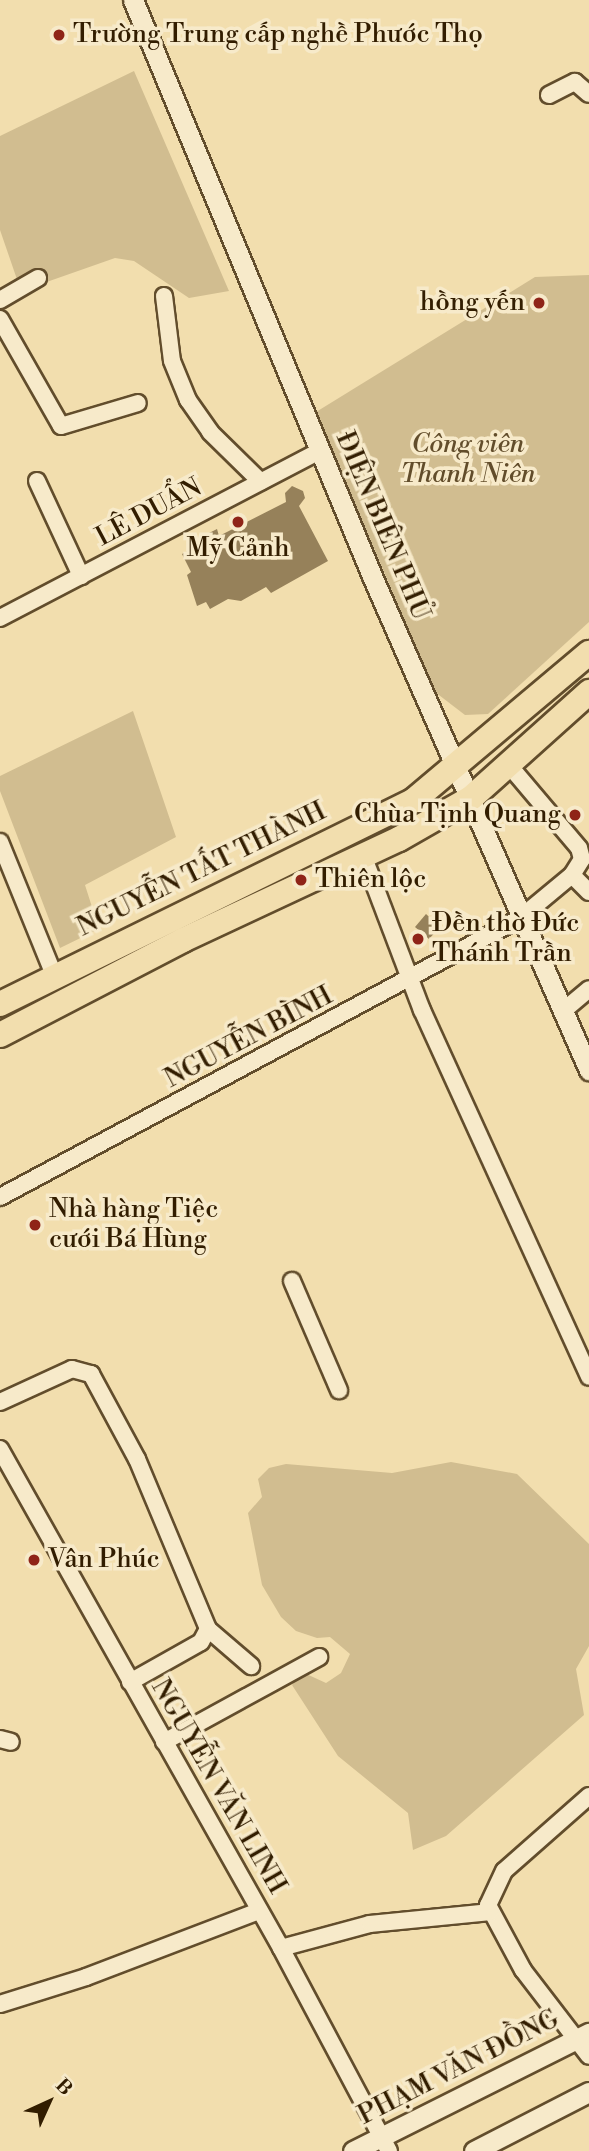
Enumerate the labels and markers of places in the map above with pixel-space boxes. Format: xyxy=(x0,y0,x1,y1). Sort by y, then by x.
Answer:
place label: Trường Trung cấp nghề Phước Thọ xyxy=(73,19,483,51)
marker: Trường Trung cấp nghề Phước Thọ xyxy=(51,27,67,43)
place label: hồng yến xyxy=(420,287,525,319)
marker: hồng yến xyxy=(531,295,547,311)
marker: Mỹ Cảnh xyxy=(230,514,246,530)
place label: Mỹ Cảnh xyxy=(187,533,289,565)
place label: Chùa Tịnh Quang xyxy=(354,799,561,831)
marker: Chùa Tịnh Quang xyxy=(567,807,583,823)
place label: Thiên lộc xyxy=(315,864,426,896)
marker: Thiên lộc xyxy=(293,872,309,888)
place label: Đền thờ Đức Thánh Trần xyxy=(432,908,579,970)
marker: Đền thờ Đức Thánh Trần xyxy=(410,931,426,947)
place label: Nhà hàng Tiệc cưới Bá Hùng xyxy=(49,1194,218,1256)
marker: Nhà hàng Tiệc cưới Bá Hùng xyxy=(27,1217,43,1233)
place label: Vân Phúc xyxy=(48,1544,160,1576)
marker: Vân Phúc xyxy=(26,1552,42,1568)

